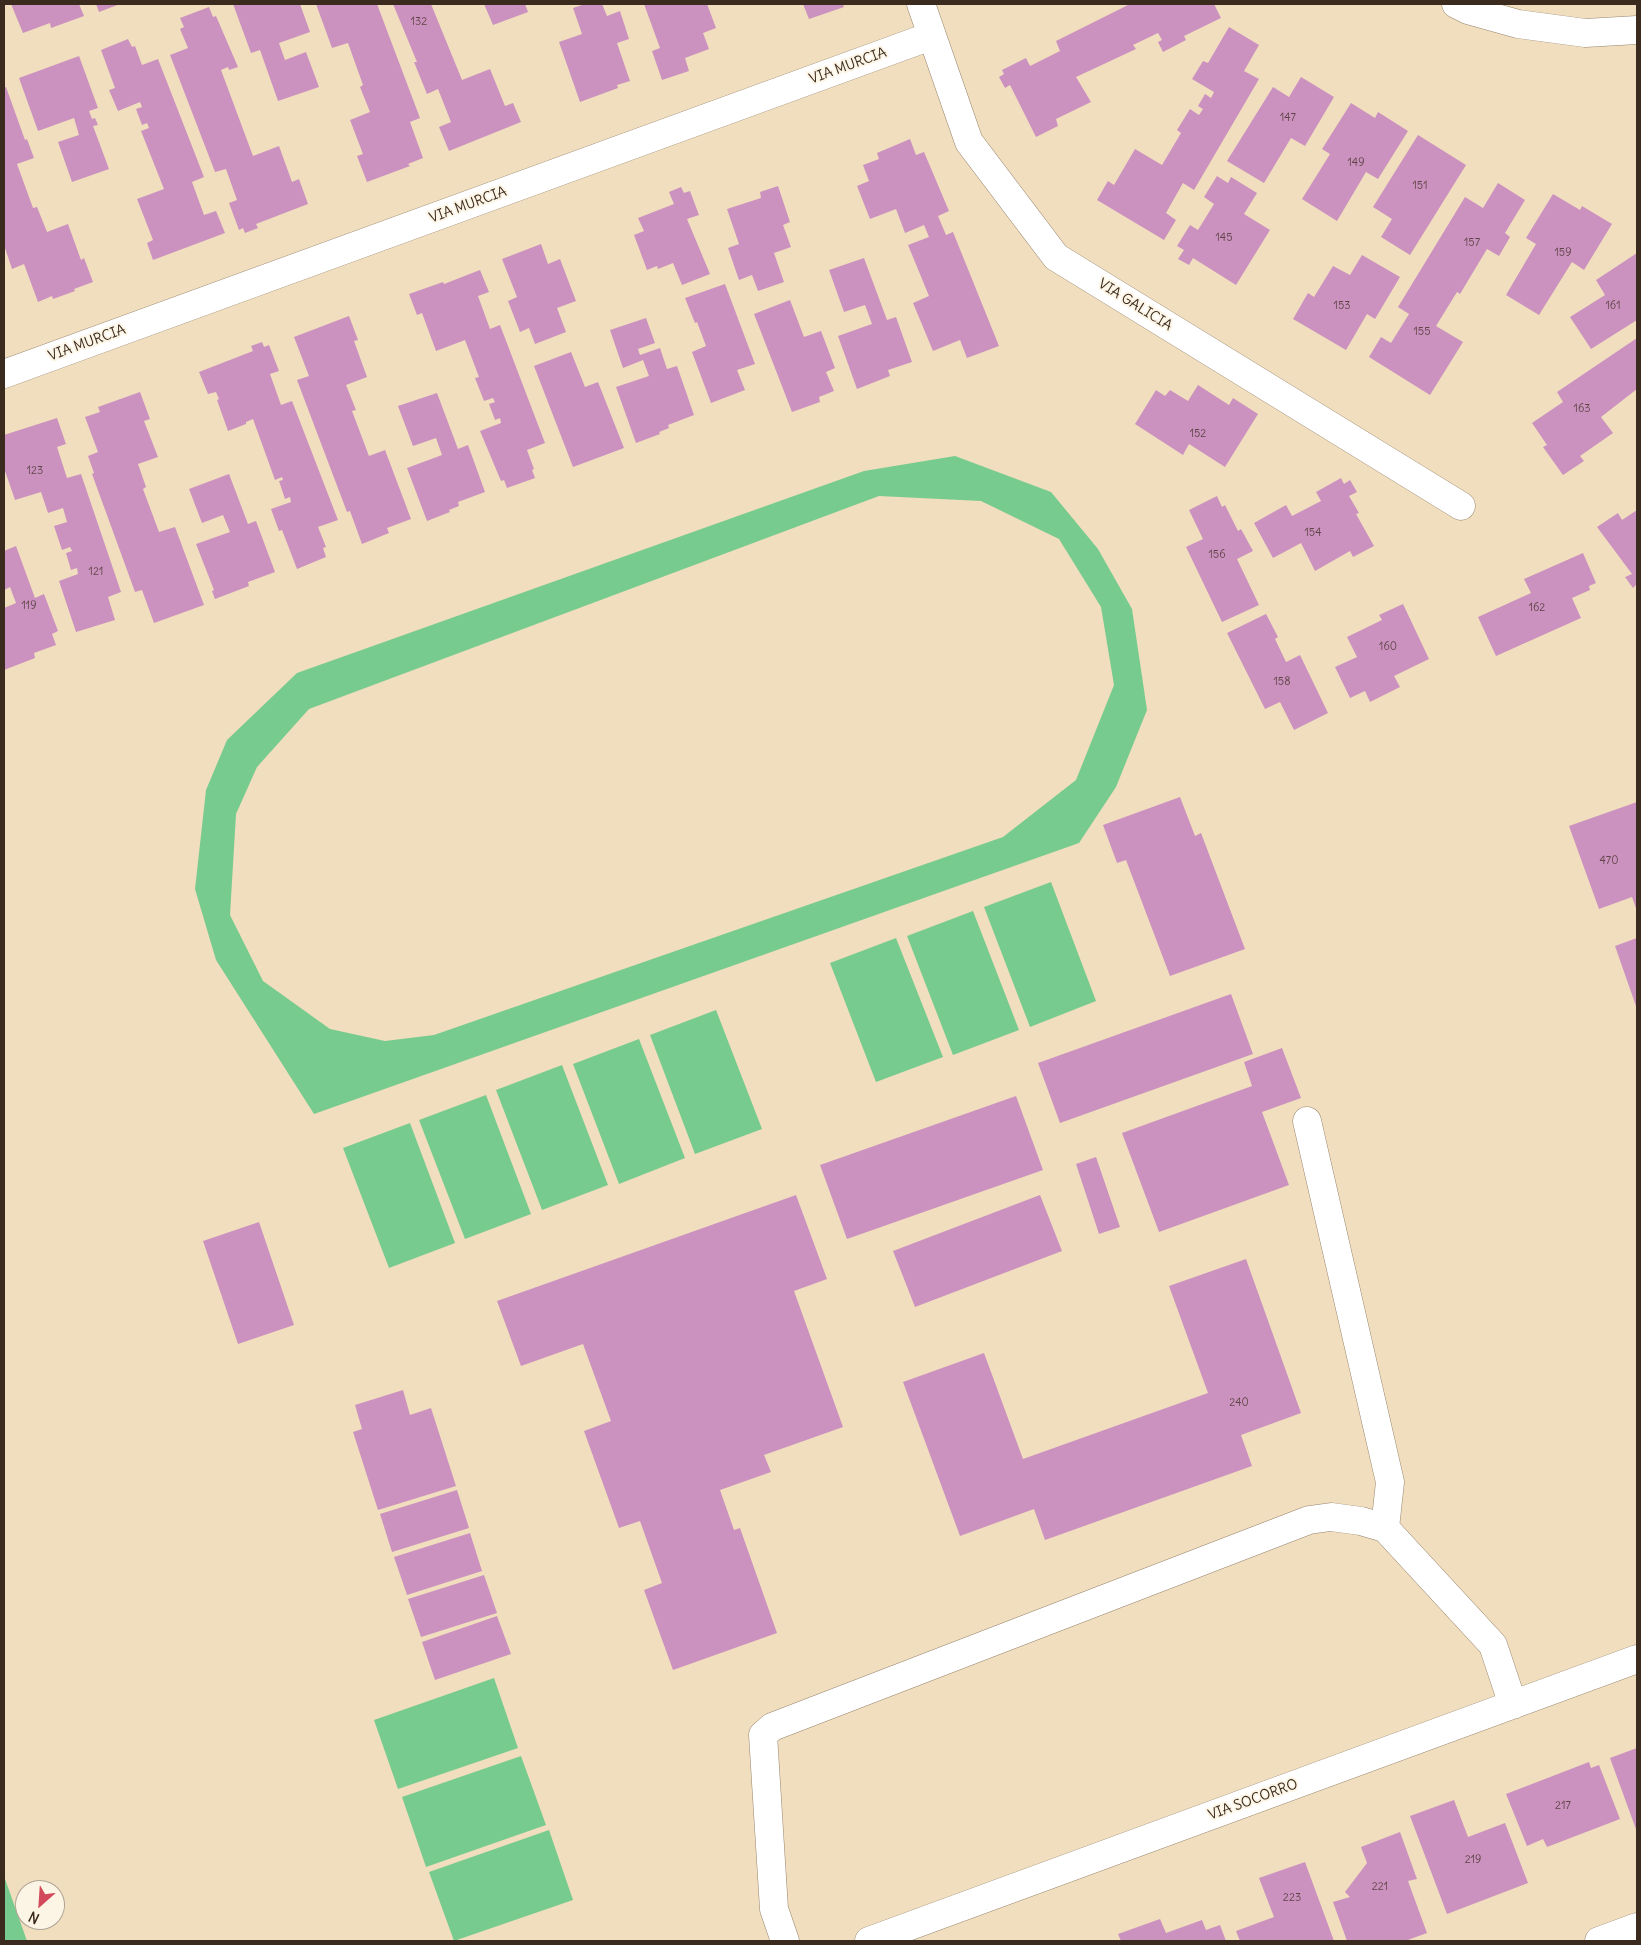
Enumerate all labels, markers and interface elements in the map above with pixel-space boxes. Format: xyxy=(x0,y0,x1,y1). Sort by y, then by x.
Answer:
house number: 132 xyxy=(411,15,427,29)
street label: VIA MURCIA xyxy=(807,44,889,88)
house number: 147 xyxy=(1280,111,1296,125)
house number: 149 xyxy=(1347,156,1365,170)
house number: 151 xyxy=(1412,179,1428,193)
street label: VIA MURCIA xyxy=(427,183,509,227)
house number: 145 xyxy=(1215,231,1233,245)
house number: 157 xyxy=(1464,236,1480,250)
house number: 159 xyxy=(1554,246,1572,260)
street label: VIA GALICIA xyxy=(1095,276,1175,334)
house number: 153 xyxy=(1334,299,1350,313)
house number: 161 xyxy=(1605,299,1621,313)
street label: VIA MURCIA xyxy=(46,321,128,365)
house number: 155 xyxy=(1413,325,1431,339)
house number: 163 xyxy=(1574,402,1590,416)
house number: 152 xyxy=(1190,427,1206,441)
house number: 123 xyxy=(27,464,43,478)
house number: 154 xyxy=(1304,526,1322,540)
house number: 156 xyxy=(1208,548,1226,562)
house number: 121 xyxy=(89,565,103,579)
house number: 119 xyxy=(21,599,37,613)
house number: 162 xyxy=(1529,601,1545,615)
house number: 160 xyxy=(1379,640,1397,654)
house number: 158 xyxy=(1273,675,1291,689)
house number: 470 xyxy=(1600,854,1618,868)
house number: 240 xyxy=(1229,1396,1249,1410)
street label: VIA SOCORRO xyxy=(1206,1776,1300,1824)
house number: 217 xyxy=(1555,1799,1571,1813)
house number: 219 xyxy=(1465,1853,1481,1867)
north arrow xyxy=(15,1880,65,1930)
house number: 221 xyxy=(1372,1880,1388,1894)
house number: 223 xyxy=(1283,1891,1301,1905)
text: N xyxy=(26,1907,42,1928)

